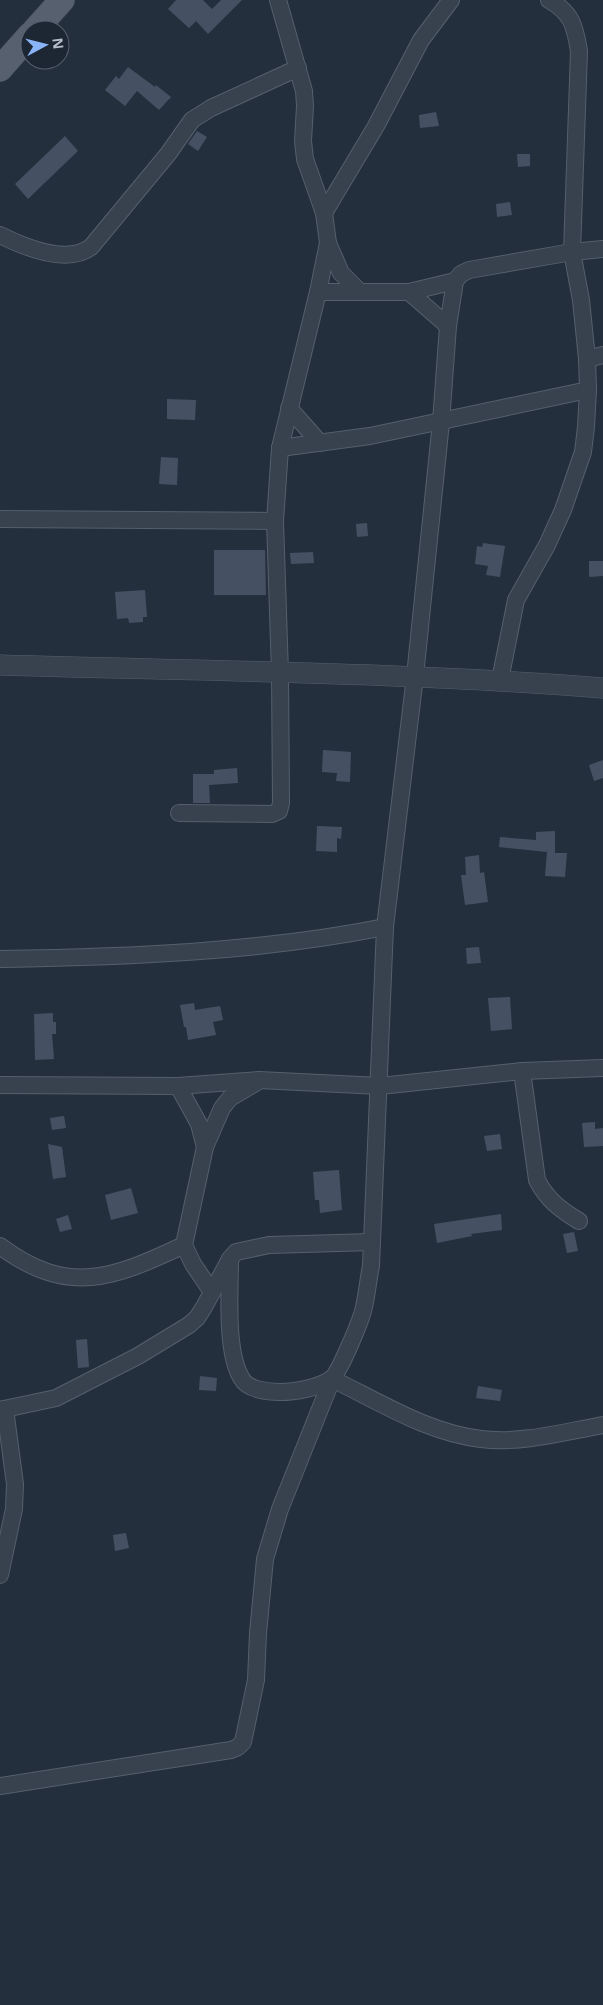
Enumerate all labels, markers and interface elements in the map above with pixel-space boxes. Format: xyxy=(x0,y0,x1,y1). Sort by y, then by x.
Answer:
north arrow xyxy=(20,20,70,70)
text: N xyxy=(48,37,69,50)

